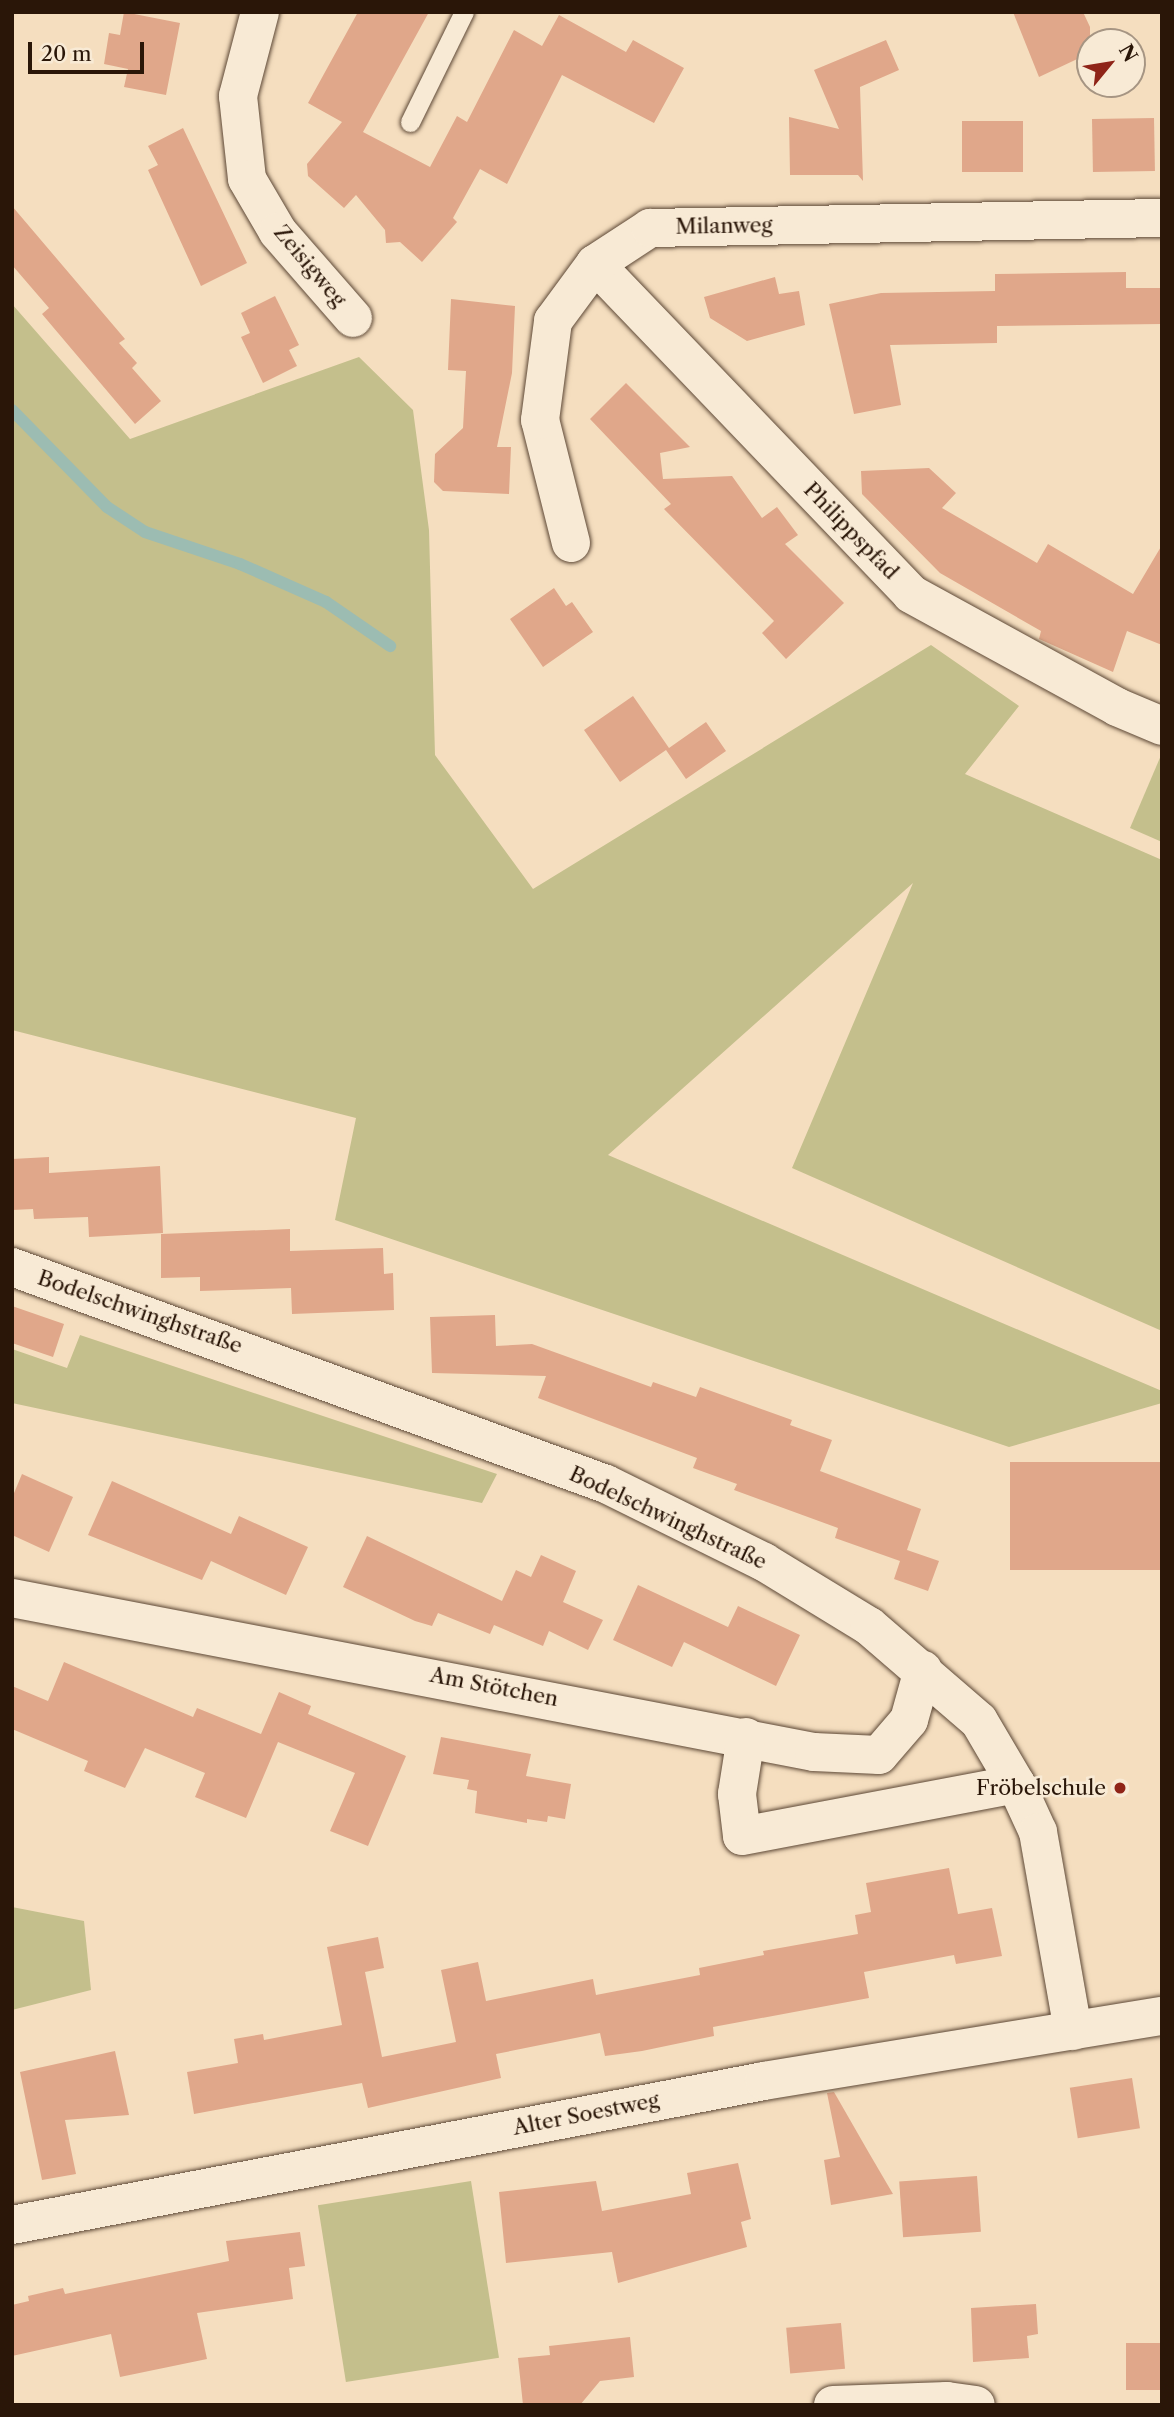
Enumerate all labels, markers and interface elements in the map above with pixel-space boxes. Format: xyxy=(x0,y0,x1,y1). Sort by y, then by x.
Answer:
scale bar xyxy=(32,28,147,72)
north arrow xyxy=(1076,28,1146,98)
text: N xyxy=(1114,40,1142,66)
text: 20 m xyxy=(41,41,92,66)
street label: Milanweg xyxy=(675,213,773,239)
street label: Zeisigweg xyxy=(269,220,351,312)
street label: Philippspfad xyxy=(798,477,904,585)
street label: Bodelschwinghstraße xyxy=(34,1265,246,1359)
street label: Bodelschwinghstraße xyxy=(565,1461,771,1575)
street label: Am Stötchen xyxy=(428,1662,560,1712)
place label: Fröbelschule xyxy=(976,1775,1106,1801)
marker: Fröbelschule xyxy=(1112,1780,1128,1796)
street label: Alter Soestweg xyxy=(511,2087,661,2141)

